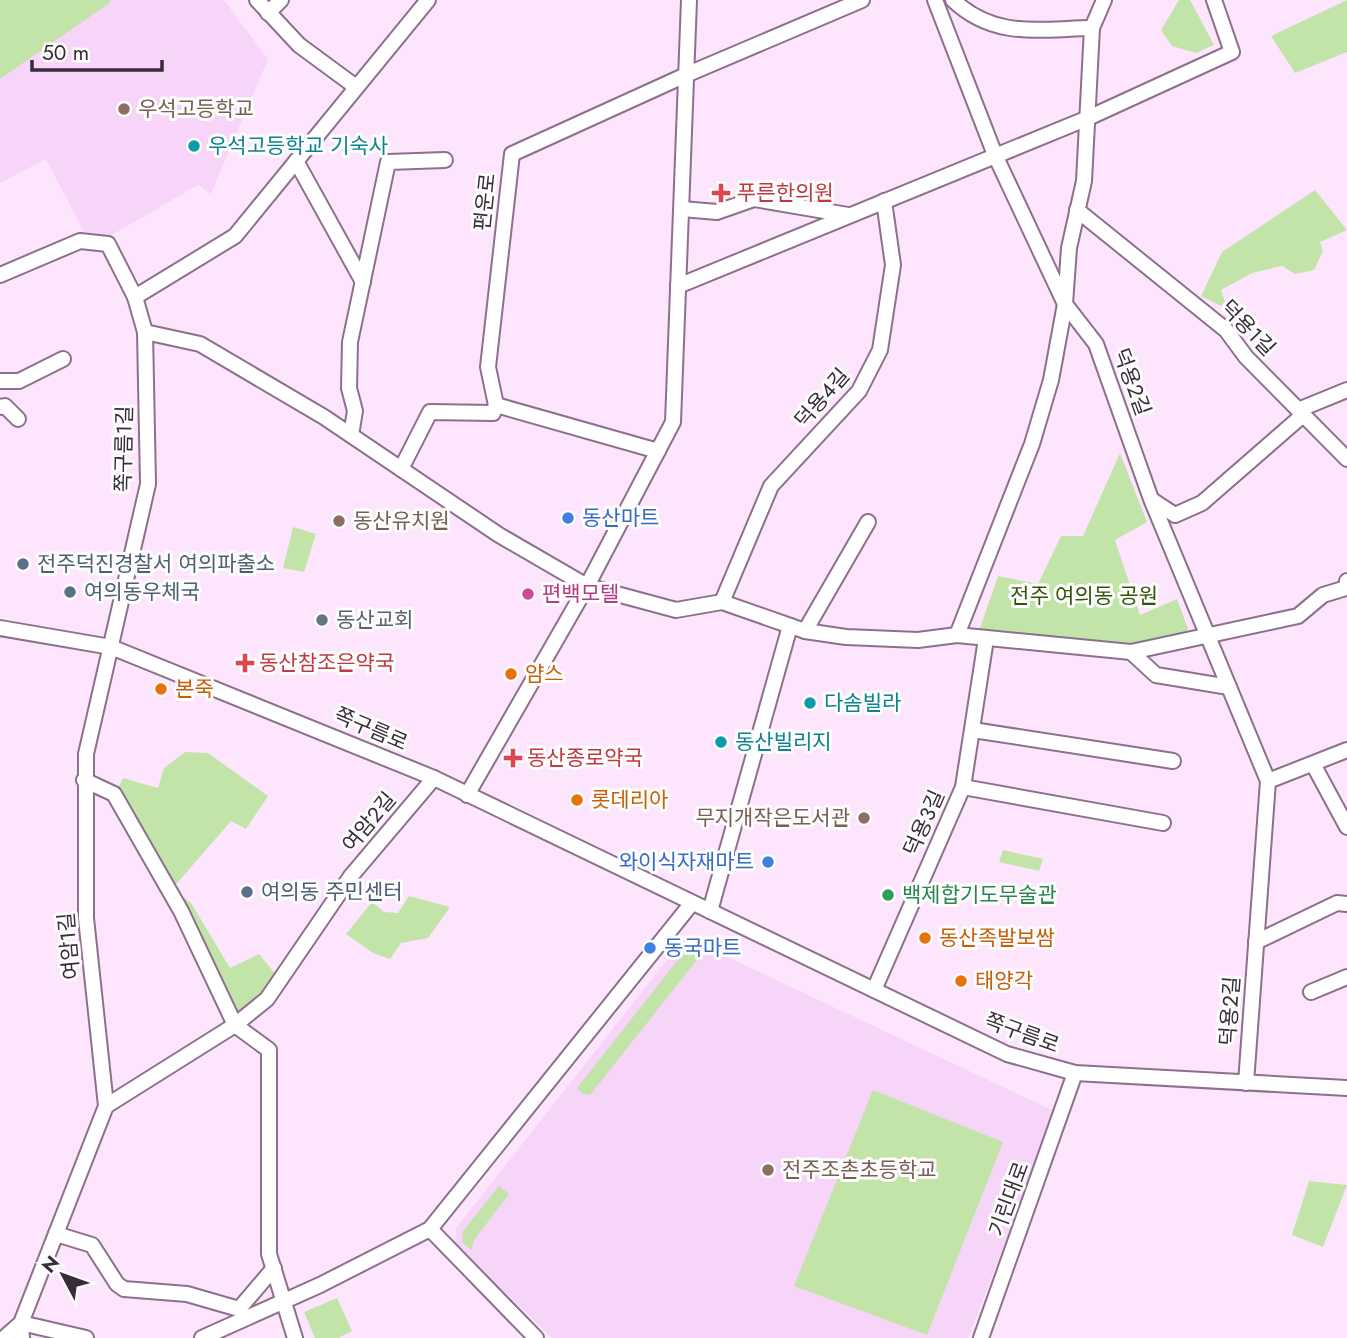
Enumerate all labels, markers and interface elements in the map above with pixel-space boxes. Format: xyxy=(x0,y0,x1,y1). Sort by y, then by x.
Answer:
scale bar xyxy=(32,28,161,72)
text: 50 m xyxy=(42,38,89,68)
place label: 우석고등학교 xyxy=(138,94,254,124)
marker: 우석고등학교 xyxy=(116,101,132,117)
place label: 우석고등학교 기숙사 xyxy=(208,131,388,161)
marker: 우석고등학교 기숙사 xyxy=(186,138,202,154)
street label: 편운로 xyxy=(467,172,503,232)
place label: 푸른한의원 xyxy=(737,178,834,208)
marker: 푸른한의원 xyxy=(711,183,731,203)
street label: 덕용1길 xyxy=(1214,293,1282,363)
street label: 덕용2길 xyxy=(1106,344,1158,420)
street label: 덕용4길 xyxy=(788,362,856,434)
street label: 쪽구름1길 xyxy=(108,405,140,493)
place label: 동산마트 xyxy=(582,503,659,533)
place label: 동산유치원 xyxy=(353,506,450,536)
marker: 동산마트 xyxy=(560,510,576,526)
marker: 동산유치원 xyxy=(331,513,347,529)
place label: 전주덕진경찰서 여의파출소 xyxy=(37,549,275,579)
marker: 전주덕진경찰서 여의파출소 xyxy=(15,556,31,572)
place label: 여의동우체국 xyxy=(84,577,200,607)
place label: 편백모텔 xyxy=(542,579,619,609)
park label: 전주 여의동 공원 xyxy=(1010,581,1158,611)
marker: 여의동우체국 xyxy=(62,584,78,600)
marker: 편백모텔 xyxy=(520,586,536,602)
place label: 동산교회 xyxy=(336,605,413,635)
marker: 동산교회 xyxy=(314,612,330,628)
place label: 동산참조은약국 xyxy=(259,648,394,678)
marker: 동산참조은약국 xyxy=(237,655,253,671)
place label: 얌스 xyxy=(525,659,564,689)
marker: 얌스 xyxy=(503,666,519,682)
place label: 본죽 xyxy=(175,674,214,704)
marker: 본죽 xyxy=(153,681,169,697)
place label: 다솜빌라 xyxy=(824,688,901,718)
marker: 다솜빌라 xyxy=(802,695,818,711)
street label: 쪽구름로 xyxy=(330,700,412,758)
place label: 동산빌리지 xyxy=(735,727,832,757)
marker: 동산빌리지 xyxy=(713,734,729,750)
place label: 동산종로약국 xyxy=(527,743,643,773)
marker: 동산종로약국 xyxy=(505,750,521,766)
place label: 롯데리아 xyxy=(591,785,668,815)
street label: 덕용3길 xyxy=(896,785,952,861)
street label: 여암2길 xyxy=(335,786,403,858)
marker: 롯데리아 xyxy=(569,792,585,808)
place label: 무지개작은도서관 xyxy=(695,803,850,833)
marker: 무지개작은도서관 xyxy=(856,810,872,826)
place label: 와이식자재마트 xyxy=(619,847,754,877)
marker: 와이식자재마트 xyxy=(760,854,776,870)
place label: 여의동 주민센터 xyxy=(261,877,403,907)
place label: 백제합기도무술관 xyxy=(902,880,1057,910)
marker: 여의동 주민센터 xyxy=(239,884,255,900)
marker: 백제합기도무술관 xyxy=(880,887,896,903)
street label: 여암1길 xyxy=(51,911,87,981)
place label: 동산족발보쌈 xyxy=(939,923,1055,953)
marker: 동산족발보쌈 xyxy=(917,930,933,946)
place label: 동국마트 xyxy=(664,933,741,963)
marker: 동국마트 xyxy=(642,940,658,956)
place label: 태양각 xyxy=(975,966,1033,996)
marker: 태양각 xyxy=(953,973,969,989)
street label: 덕용2길 xyxy=(1213,975,1247,1047)
street label: 쪽구름로 xyxy=(981,1006,1063,1060)
place label: 전주조촌초등학교 xyxy=(782,1155,937,1185)
street label: 기린대로 xyxy=(982,1158,1036,1240)
marker: 전주조촌초등학교 xyxy=(760,1162,776,1178)
north arrow xyxy=(28,1240,98,1310)
text: N xyxy=(35,1250,66,1279)

